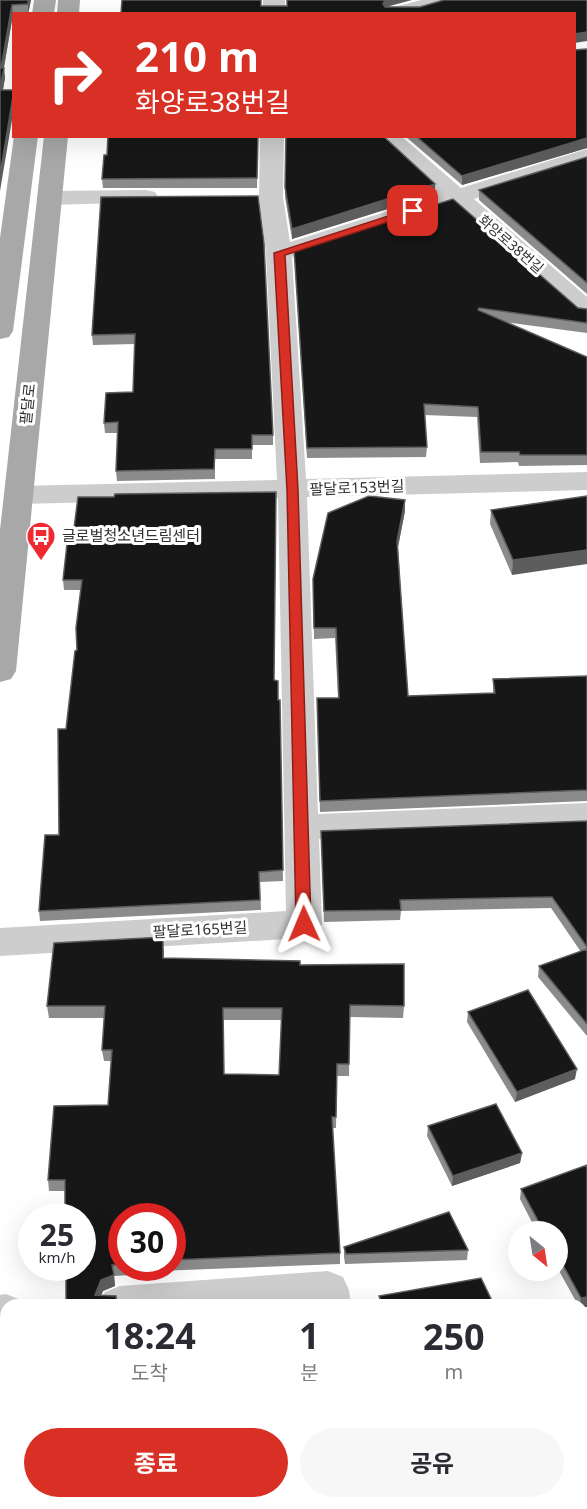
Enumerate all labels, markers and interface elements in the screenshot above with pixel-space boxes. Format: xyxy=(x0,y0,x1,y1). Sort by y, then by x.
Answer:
text: 210 m xyxy=(135,27,259,84)
icon: right xyxy=(36,36,114,114)
text: 화양로38번길 xyxy=(135,83,290,120)
pin xyxy=(387,185,438,236)
icon: arrive xyxy=(396,194,429,227)
street label: 화양로38번길 xyxy=(475,210,548,277)
street label: 팔달로 xyxy=(15,382,39,426)
street label: 팔달로153번길 xyxy=(309,475,405,499)
bus stop icon: 글로벌청소년드림센터 xyxy=(25,520,57,562)
place label: 글로벌청소년드림센터 xyxy=(62,525,200,545)
position arrow xyxy=(272,892,336,956)
street label: 팔달로165번길 xyxy=(152,917,248,941)
speed limit sign: 30 xyxy=(108,1203,186,1281)
text: 25 xyxy=(40,1214,74,1255)
north arrow xyxy=(508,1221,568,1281)
map controls xyxy=(508,1221,568,1281)
text: km/h xyxy=(39,1247,75,1267)
text: 18:24 xyxy=(103,1311,196,1360)
text: 1 xyxy=(299,1311,320,1360)
text: 250 xyxy=(423,1312,485,1361)
text: m xyxy=(444,1358,463,1385)
text: 도착 xyxy=(131,1359,168,1386)
text: 분 xyxy=(300,1359,319,1386)
button: 종료 xyxy=(24,1428,288,1497)
button: 공유 xyxy=(300,1428,564,1497)

